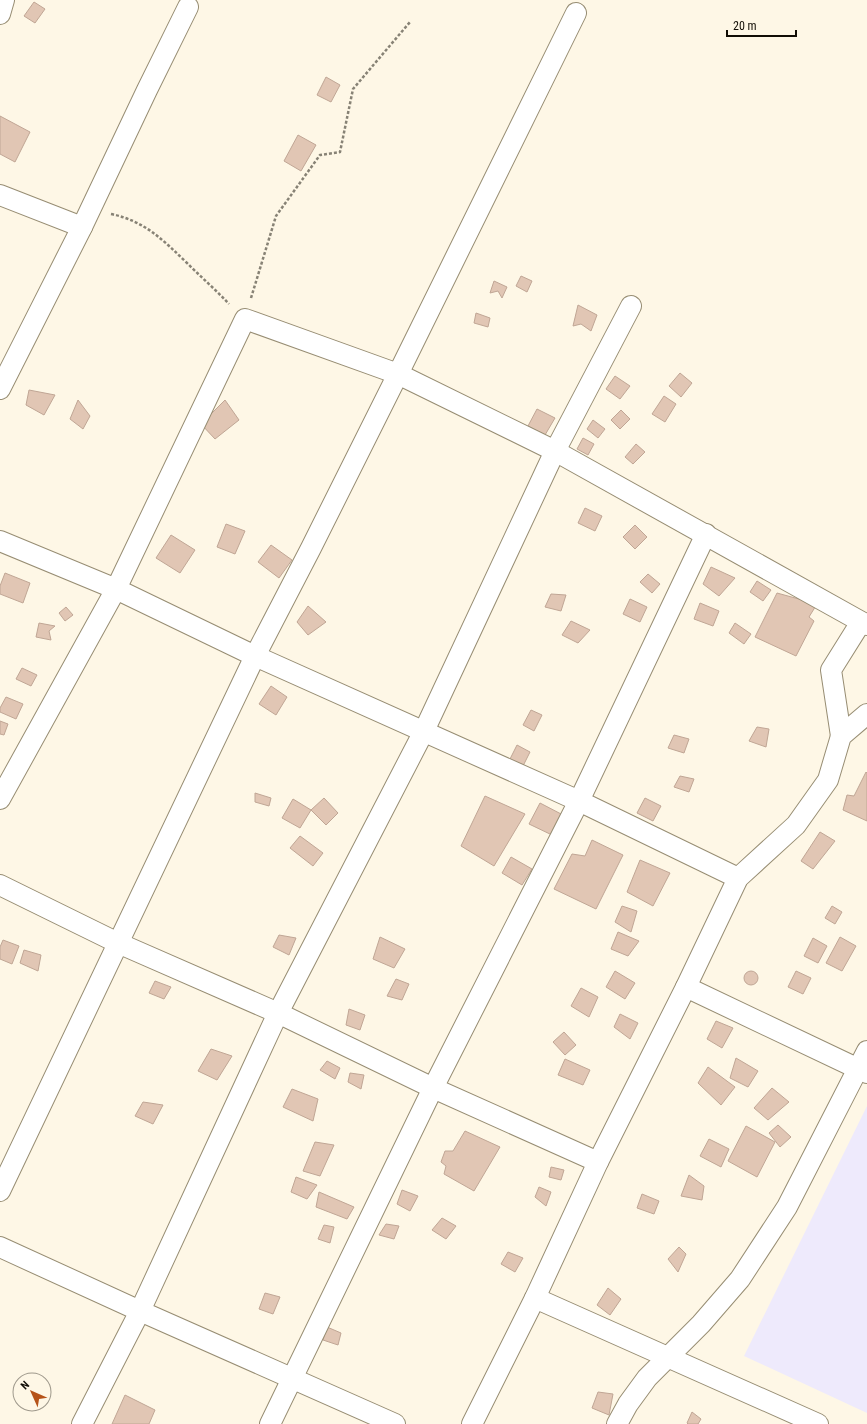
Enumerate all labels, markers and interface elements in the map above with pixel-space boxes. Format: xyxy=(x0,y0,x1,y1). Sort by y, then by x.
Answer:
scale bar xyxy=(727,12,796,38)
text: 20 m xyxy=(733,19,757,33)
north arrow xyxy=(12,1372,52,1412)
text: N xyxy=(18,1378,32,1392)

